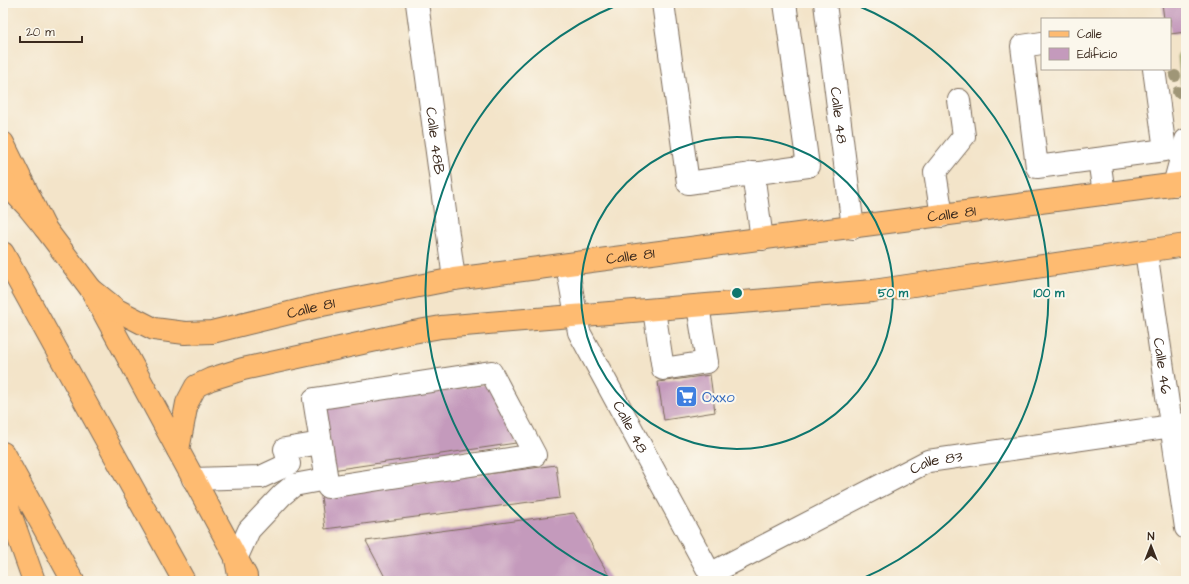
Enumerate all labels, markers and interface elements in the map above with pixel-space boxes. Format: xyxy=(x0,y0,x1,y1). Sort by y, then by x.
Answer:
scale bar xyxy=(20,18,82,44)
legend xyxy=(1041,18,1171,70)
text: 20 m xyxy=(26,24,55,41)
text: Calle xyxy=(1077,26,1102,43)
text: Edificio xyxy=(1077,46,1117,63)
street label: Calle 48 xyxy=(825,86,852,145)
street label: Calle 48B xyxy=(420,106,450,176)
street label: Calle 81 xyxy=(926,201,977,228)
street label: Calle 81 xyxy=(605,243,656,270)
text: 50 m xyxy=(878,285,909,302)
text: 100 m xyxy=(1034,285,1065,302)
centre of rings xyxy=(730,286,744,300)
street label: Calle 81 xyxy=(285,293,337,324)
street label: Calle 46 xyxy=(1148,336,1177,396)
supermarket icon: Oxxo xyxy=(674,384,700,410)
place label: Oxxo xyxy=(702,387,735,408)
street label: Calle 48 xyxy=(607,397,653,457)
street label: Calle 83 xyxy=(906,446,964,480)
north arrow xyxy=(1131,526,1171,566)
text: N xyxy=(1148,529,1155,544)

